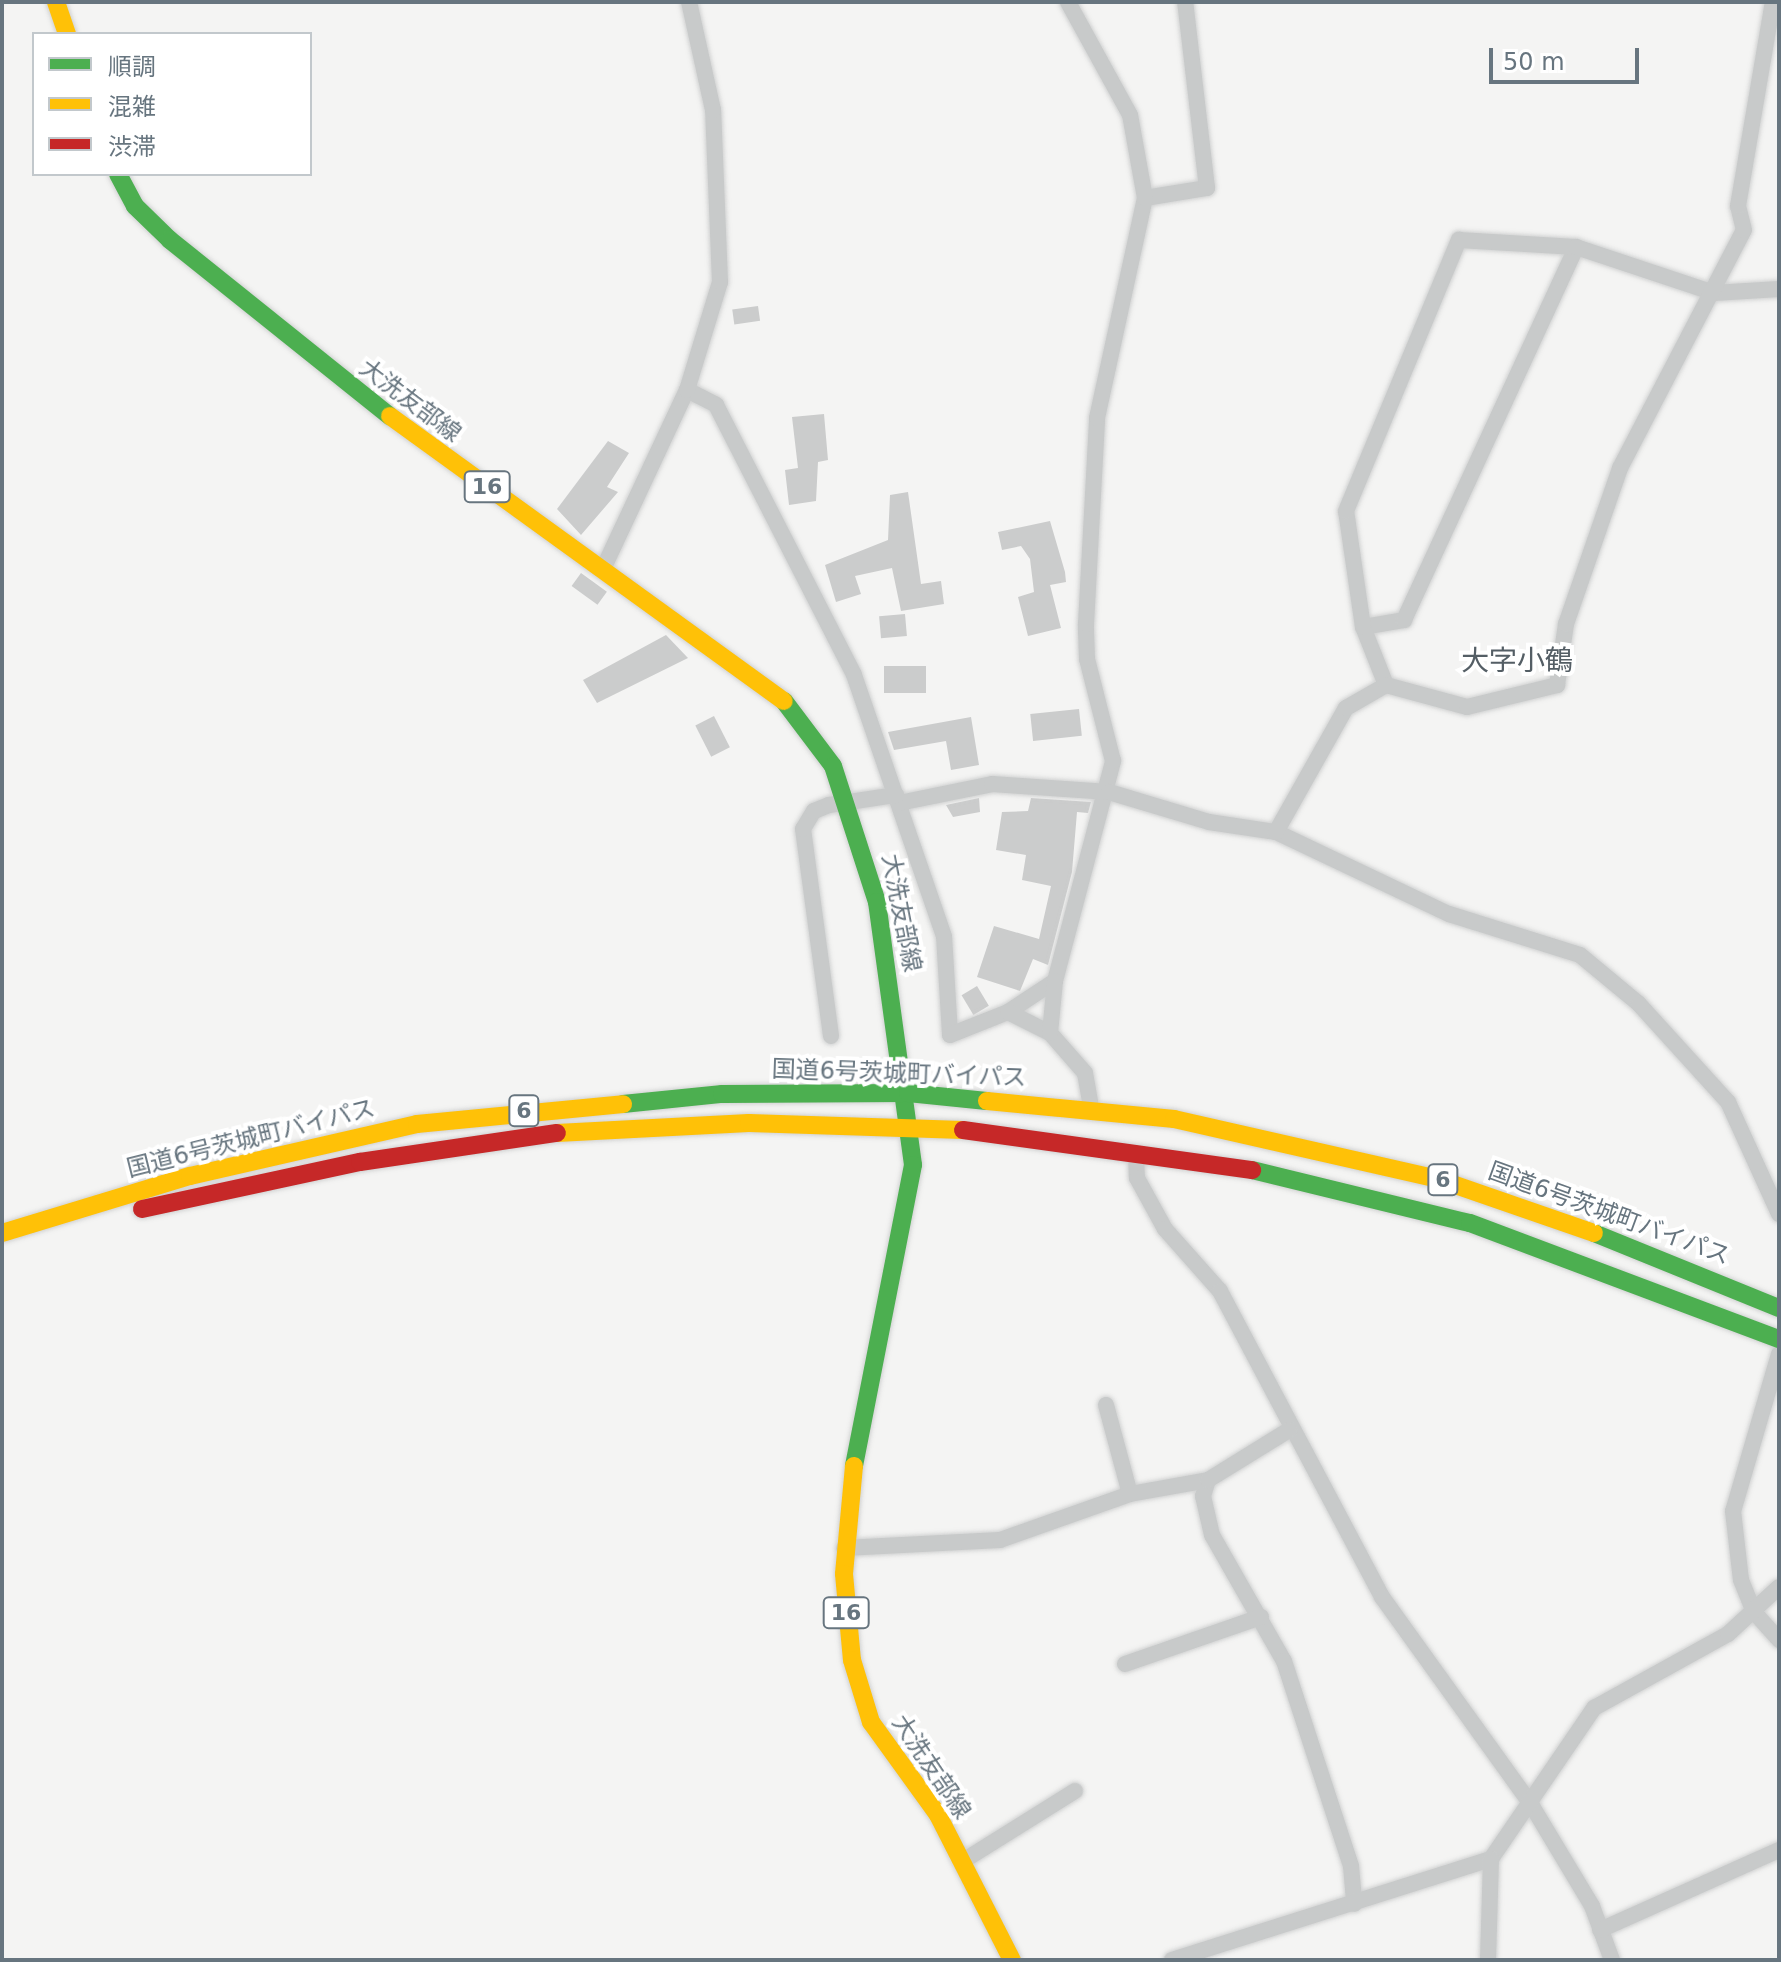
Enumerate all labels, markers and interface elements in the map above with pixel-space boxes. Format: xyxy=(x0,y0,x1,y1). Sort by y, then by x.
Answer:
legend xyxy=(32,32,312,176)
scale bar xyxy=(1493,32,1643,82)
text: 50 m xyxy=(1503,48,1565,76)
text: 順調 xyxy=(108,53,156,81)
text: 混雑 xyxy=(108,93,156,121)
text: 渋滞 xyxy=(108,133,156,161)
street label: 大洗友部線 xyxy=(353,353,467,449)
road number: 16 xyxy=(463,469,511,505)
district label: 大字小鶴 xyxy=(1461,644,1573,678)
street label: 大洗友部線 xyxy=(875,851,927,975)
street label: 国道6号茨城町バイパス xyxy=(771,1055,1027,1093)
road number: 6 xyxy=(508,1093,540,1129)
street label: 国道6号茨城町バイパス xyxy=(124,1094,378,1184)
street label: 国道6号茨城町バイパス xyxy=(1484,1157,1734,1271)
road number: 6 xyxy=(1427,1162,1459,1198)
road number: 16 xyxy=(822,1595,870,1631)
street label: 大洗友部線 xyxy=(886,1709,976,1825)

